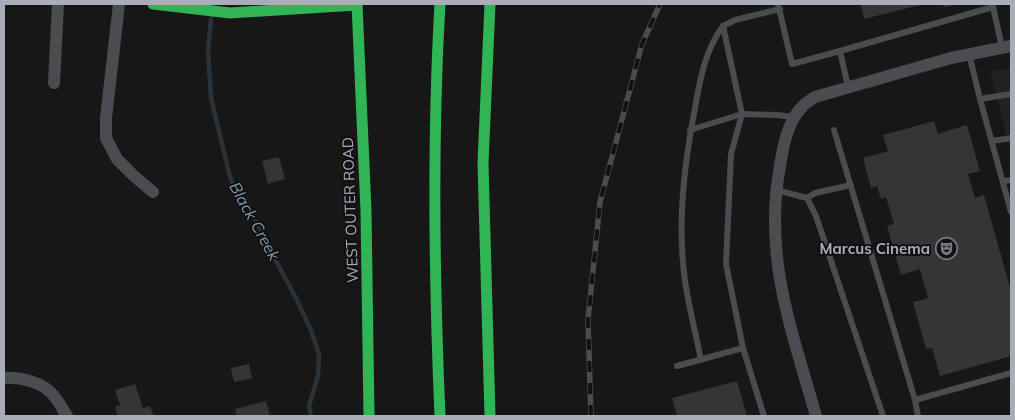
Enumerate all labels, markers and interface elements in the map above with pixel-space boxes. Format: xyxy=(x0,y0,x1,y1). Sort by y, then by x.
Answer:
street label: WEST OUTER ROAD xyxy=(338,137,362,283)
water label: Black Creek xyxy=(225,178,285,265)
theatre icon: Marcus Cinema xyxy=(934,236,958,260)
place label: Marcus Cinema xyxy=(820,239,930,258)

